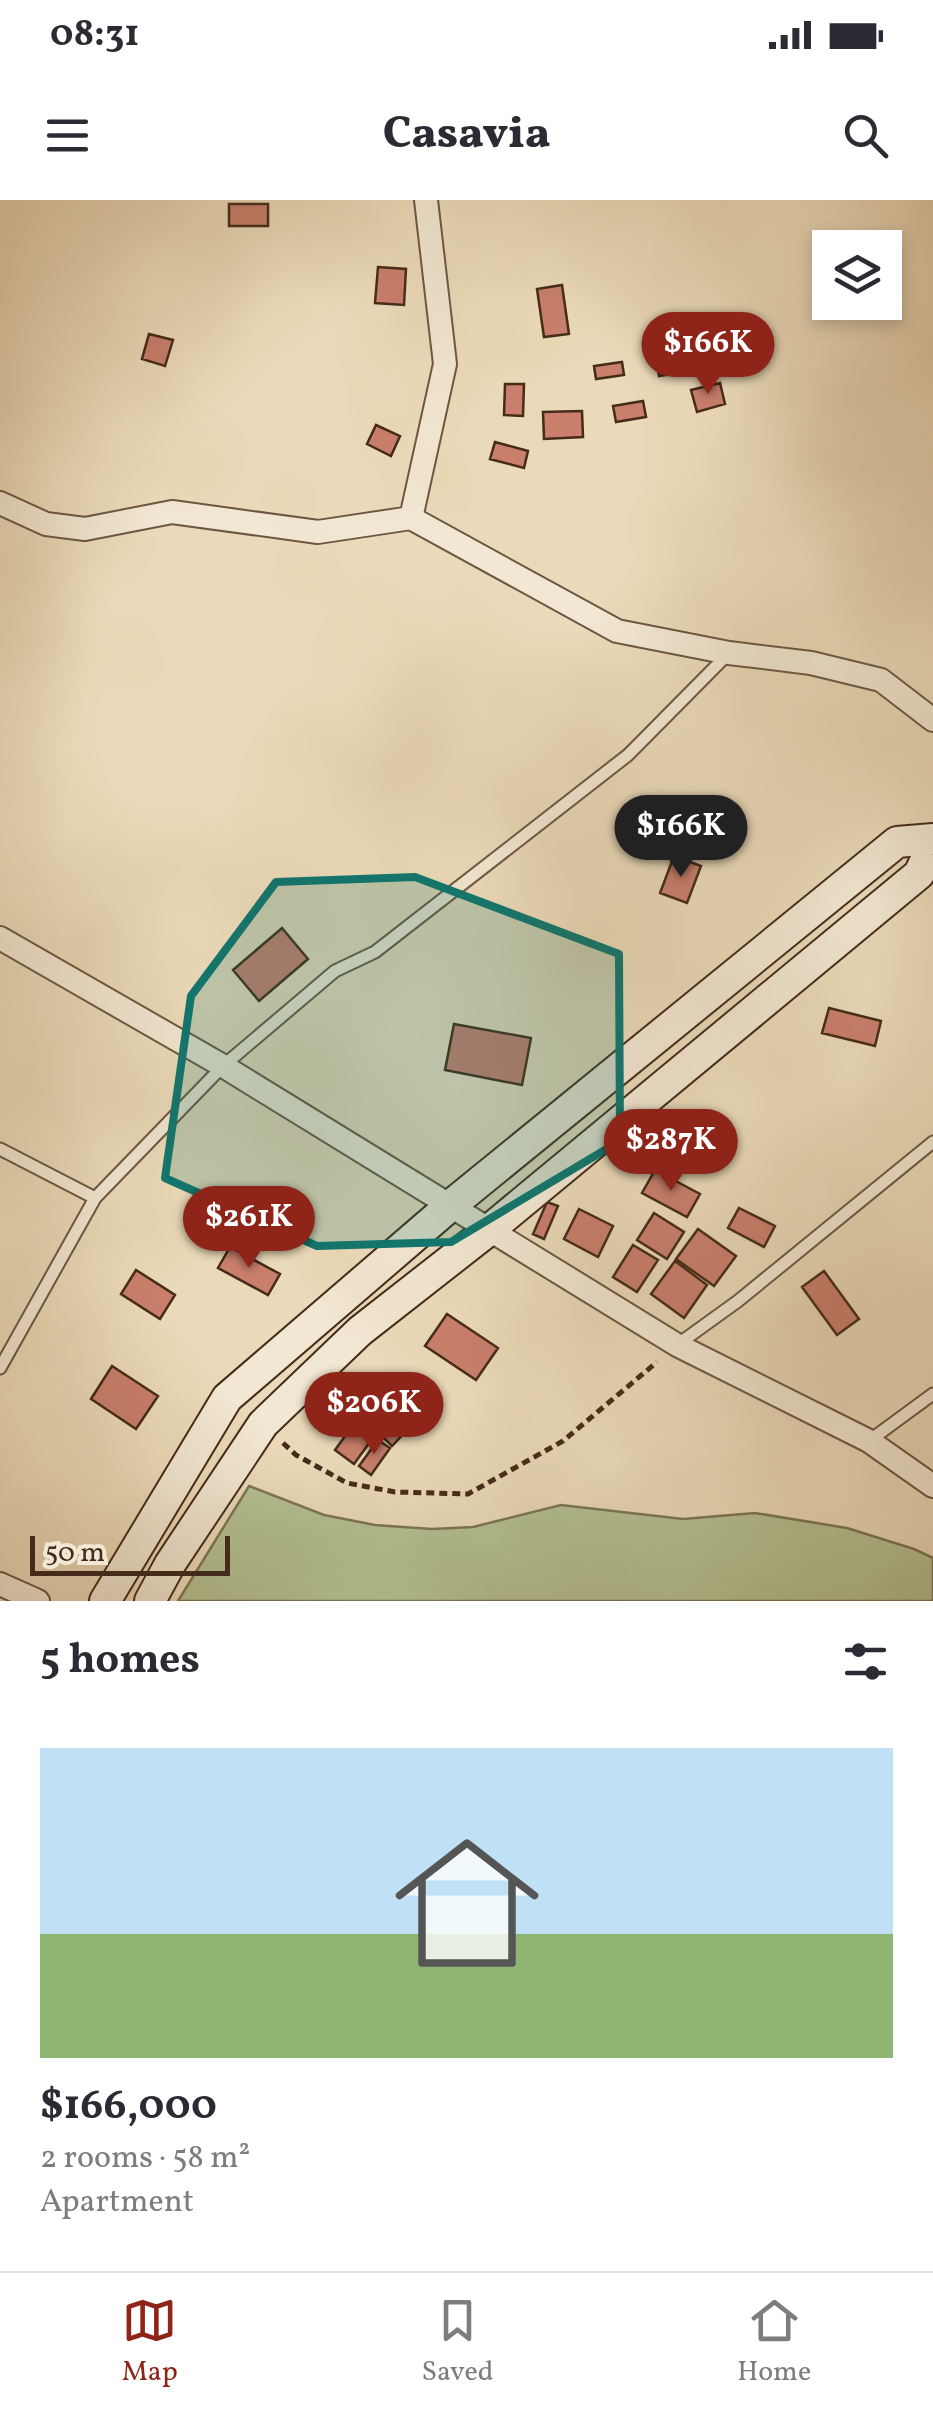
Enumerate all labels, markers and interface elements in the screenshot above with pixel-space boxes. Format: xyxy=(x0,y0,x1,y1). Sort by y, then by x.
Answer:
text: 08:31 xyxy=(50,9,140,62)
text: Casavia xyxy=(383,104,550,167)
icon: menu xyxy=(40,108,95,163)
icon: search xyxy=(838,108,893,163)
map controls xyxy=(812,230,902,320)
button: layers xyxy=(812,230,902,320)
pin: $166K xyxy=(638,312,778,397)
text: $166K xyxy=(663,322,753,366)
pin: $166K xyxy=(611,795,751,880)
text: $166K xyxy=(636,805,726,849)
pin: $287K xyxy=(601,1109,741,1194)
text: $287K xyxy=(626,1119,716,1163)
pin: $261K xyxy=(179,1186,319,1271)
text: $261K xyxy=(205,1196,293,1240)
pin: $206K xyxy=(304,1372,444,1457)
text: $206K xyxy=(327,1382,422,1426)
scale bar xyxy=(30,1531,230,1576)
text: 50 m xyxy=(45,1534,105,1573)
text: 5 homes xyxy=(40,1632,200,1691)
icon: filters xyxy=(838,1634,893,1689)
icon: home xyxy=(377,1813,557,1993)
text: $166,000 xyxy=(40,2078,217,2137)
text: 2 rooms · 58 m² xyxy=(40,2137,250,2181)
text: Apartment xyxy=(40,2181,194,2225)
tab: Map xyxy=(122,2293,178,2392)
tab: Saved xyxy=(421,2293,494,2392)
tab: Home xyxy=(737,2293,811,2392)

